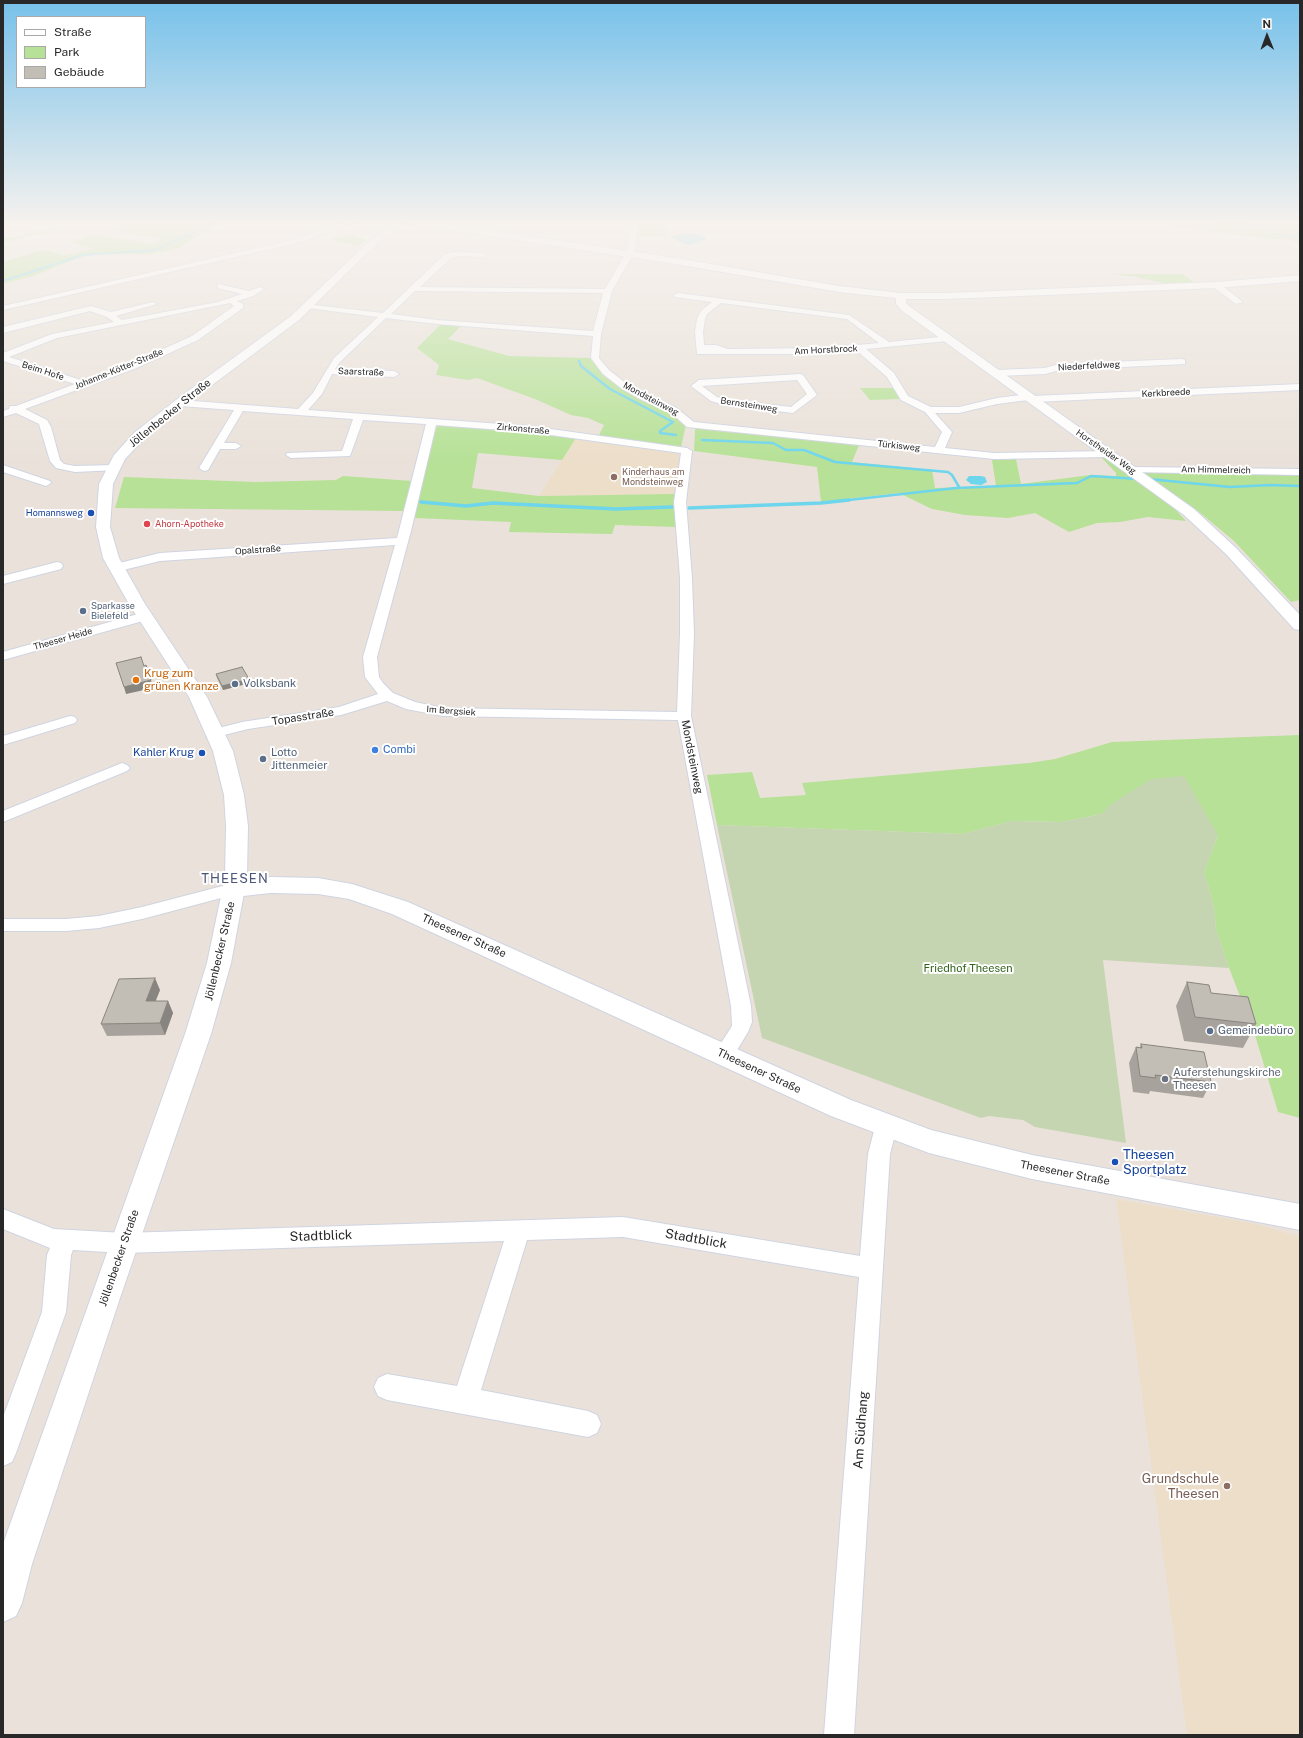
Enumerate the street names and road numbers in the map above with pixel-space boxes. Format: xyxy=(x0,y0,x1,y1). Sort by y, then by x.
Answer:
street label: Am Horstbrock xyxy=(794,343,858,357)
street label: Johanne-Kötter-Straße xyxy=(73,346,165,392)
street label: Beim Hofe xyxy=(21,359,65,383)
street label: Niederfeldweg xyxy=(1058,359,1120,373)
street label: Saarstraße xyxy=(338,366,384,378)
street label: Jöllenbecker Straße xyxy=(126,376,214,450)
street label: Mondsteinweg xyxy=(621,380,681,418)
street label: Kerkbreede xyxy=(1141,386,1191,400)
street label: Bernsteinweg xyxy=(720,395,778,415)
street label: Zirkonstraße xyxy=(496,421,550,437)
street label: Horstheider Weg xyxy=(1074,427,1138,477)
street label: Türkisweg xyxy=(877,438,921,454)
street label: Am Himmelreich xyxy=(1181,464,1251,476)
street label: Opalstraße xyxy=(235,543,281,557)
street label: Theeser Heide xyxy=(32,625,94,653)
street label: Im Bergsiek xyxy=(426,704,476,718)
street label: Topasstraße xyxy=(271,706,335,728)
street label: Mondsteinweg xyxy=(678,719,706,795)
street label: Jöllenbecker Straße xyxy=(202,900,238,1002)
street label: Theesener Straße xyxy=(420,911,508,961)
street label: Theesener Straße xyxy=(715,1046,803,1096)
street label: Theesener Straße xyxy=(1019,1158,1111,1188)
street label: Jöllenbecker Straße xyxy=(96,1208,142,1308)
street label: Stadtblick xyxy=(664,1226,728,1252)
street label: Stadtblick xyxy=(289,1227,353,1245)
street label: Am Südhang xyxy=(850,1391,872,1469)

